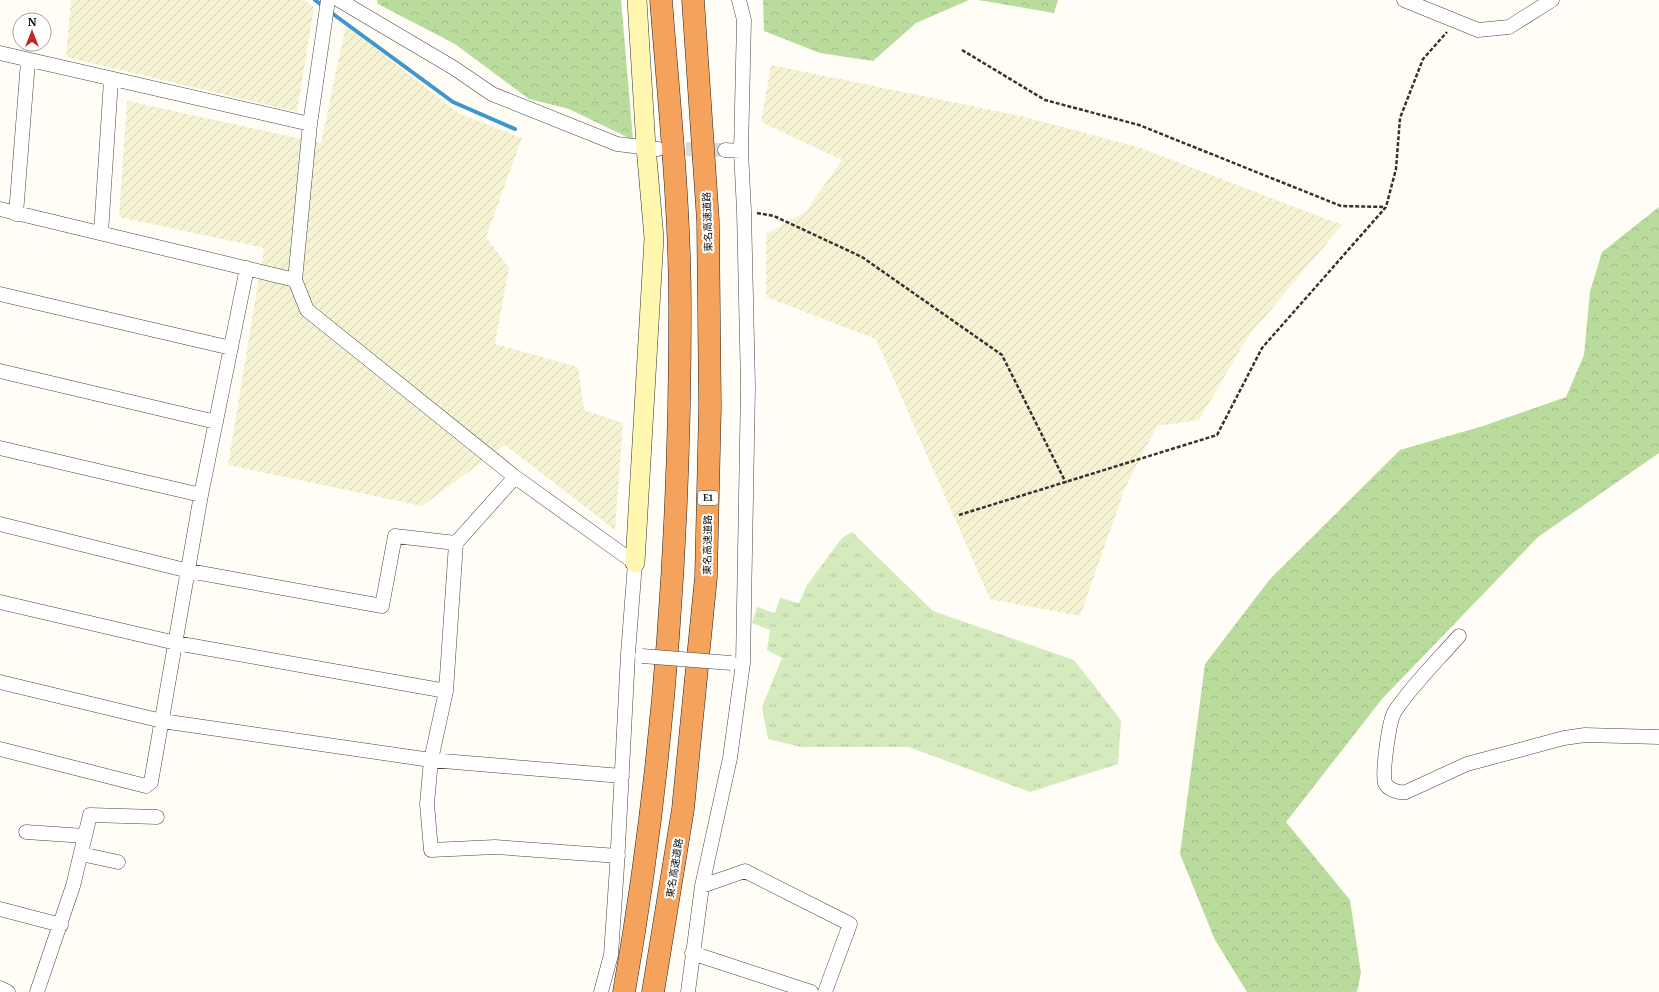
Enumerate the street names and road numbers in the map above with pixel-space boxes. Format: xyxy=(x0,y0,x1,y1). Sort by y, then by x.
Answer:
street label: 東名高速道路 xyxy=(700,192,715,252)
road number: E1 xyxy=(698,491,718,505)
street label: 東名高速道路 xyxy=(700,515,715,575)
street label: 東名高速道路 xyxy=(663,837,686,899)

